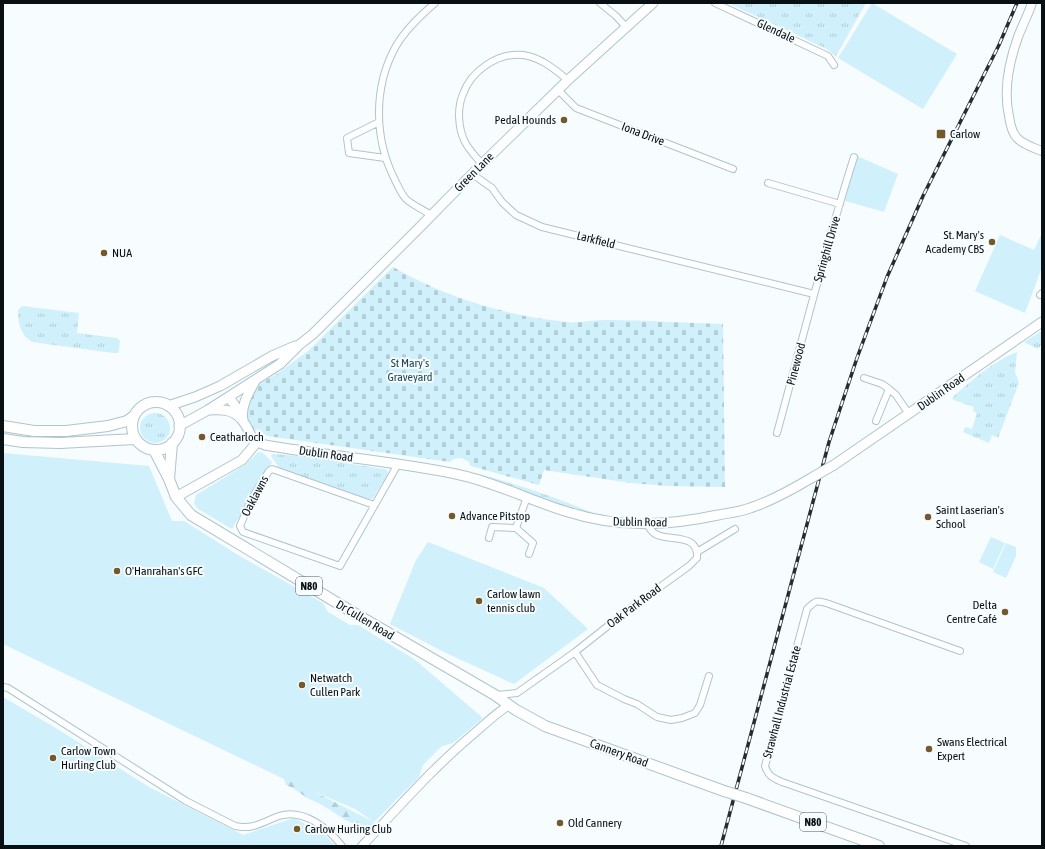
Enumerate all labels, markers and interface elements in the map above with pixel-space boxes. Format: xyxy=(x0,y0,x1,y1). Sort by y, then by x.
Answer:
street label: Glendale xyxy=(755,16,797,46)
place label: Pedal Hounds xyxy=(495,113,556,127)
marker: Pedal Hounds xyxy=(559,115,569,125)
street label: Iona Drive xyxy=(619,119,667,149)
place label: Carlow xyxy=(950,127,980,141)
marker: Carlow xyxy=(935,128,947,140)
street label: Green Lane xyxy=(451,149,497,195)
street label: Springhill Drive xyxy=(811,214,843,284)
street label: Larkfield xyxy=(575,228,617,252)
place label: St. Mary's Academy CBS xyxy=(926,228,984,256)
marker: St. Mary's Academy CBS xyxy=(987,237,997,247)
place label: NUA xyxy=(112,246,132,260)
marker: NUA xyxy=(99,248,109,258)
street label: Pinewood xyxy=(784,341,808,387)
park label: St Mary's Graveyard xyxy=(387,356,433,384)
street label: Dublin Road xyxy=(915,371,967,413)
place label: Ceatharloch xyxy=(210,430,264,444)
marker: Ceatharloch xyxy=(197,432,207,442)
street label: Dublin Road xyxy=(298,443,354,465)
street label: Oaklawns xyxy=(239,473,271,519)
place label: Saint Laserian's School xyxy=(936,503,1004,531)
place label: Advance Pitstop xyxy=(460,509,530,523)
marker: Advance Pitstop xyxy=(447,511,457,521)
marker: Saint Laserian's School xyxy=(923,512,933,522)
street label: Dublin Road xyxy=(613,515,667,529)
place label: O'Hanrahan's GFC xyxy=(125,564,203,578)
marker: O'Hanrahan's GFC xyxy=(112,566,122,576)
road number: N80 xyxy=(296,577,322,595)
street label: Oak Park Road xyxy=(604,581,664,631)
place label: Carlow lawn tennis club xyxy=(487,587,541,615)
marker: Carlow lawn tennis club xyxy=(474,596,484,606)
street label: Dr Cullen Road xyxy=(333,597,397,643)
place label: Delta Centre Café xyxy=(947,598,997,626)
marker: Delta Centre Café xyxy=(1000,607,1010,617)
street label: Strawhall Industrial Estate xyxy=(760,644,804,760)
place label: Netwatch Cullen Park xyxy=(310,671,361,699)
marker: Netwatch Cullen Park xyxy=(297,680,307,690)
place label: Swans Electrical Expert xyxy=(937,735,1008,763)
street label: Cannery Road xyxy=(588,736,650,770)
place label: Carlow Town Hurling Club xyxy=(61,744,116,772)
marker: Swans Electrical Expert xyxy=(924,744,934,754)
marker: Carlow Town Hurling Club xyxy=(48,753,58,763)
road number: N80 xyxy=(800,813,826,831)
place label: Old Cannery xyxy=(568,816,622,830)
marker: Old Cannery xyxy=(555,818,565,828)
place label: Carlow Hurling Club xyxy=(305,822,392,836)
marker: Carlow Hurling Club xyxy=(292,824,302,834)

